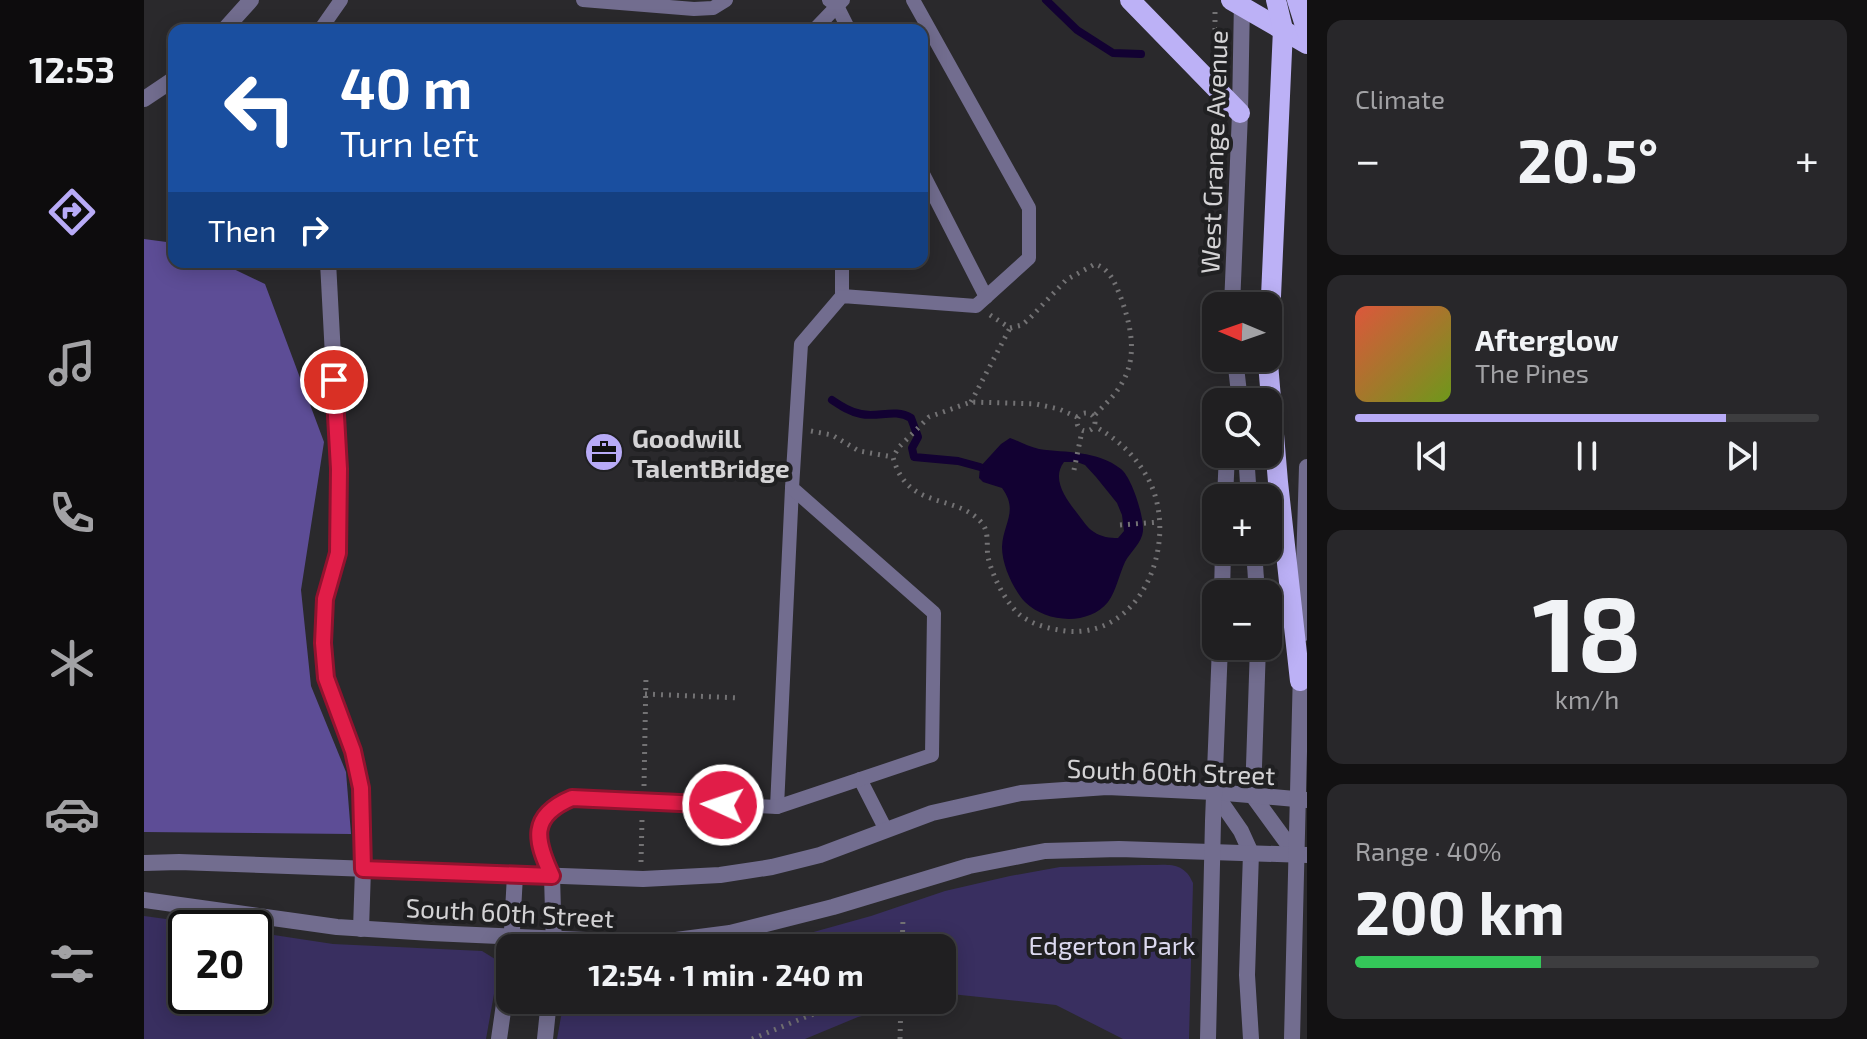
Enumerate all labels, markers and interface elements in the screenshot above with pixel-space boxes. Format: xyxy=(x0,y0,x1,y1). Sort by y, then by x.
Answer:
street label: West Grange Avenue xyxy=(1193,30,1233,274)
text: 12:53 xyxy=(29,47,115,90)
text: 40 m xyxy=(340,53,472,120)
icon: left xyxy=(208,56,312,160)
text: Climate xyxy=(1355,83,1445,114)
text: Turn left xyxy=(340,121,479,164)
text: 20.5° xyxy=(1517,123,1658,195)
text: − xyxy=(1355,132,1381,185)
text: + xyxy=(1795,132,1819,185)
icon: directions xyxy=(44,184,100,240)
icon: right xyxy=(292,208,336,252)
text: Then xyxy=(208,212,276,248)
north arrow xyxy=(1202,292,1282,372)
map controls xyxy=(1202,292,1282,660)
text: Afterglow xyxy=(1475,321,1619,357)
icon: music xyxy=(44,335,100,391)
pin xyxy=(300,346,368,414)
text: The Pines xyxy=(1475,357,1589,388)
icon: arrive xyxy=(312,358,356,402)
button: search xyxy=(1202,388,1282,468)
place label: Goodwill TalentBridge xyxy=(632,422,790,483)
office icon: Goodwill TalentBridge xyxy=(583,431,625,473)
icon: previous xyxy=(1410,434,1454,478)
icon: pause xyxy=(1565,434,1609,478)
icon: next xyxy=(1720,434,1764,478)
button: + xyxy=(1202,484,1282,564)
icon: phone xyxy=(44,485,100,541)
text: 18 xyxy=(1532,568,1642,693)
button: − xyxy=(1202,580,1282,660)
icon: climate xyxy=(44,635,100,691)
text: km/h xyxy=(1555,683,1619,714)
street label: South 60th Street xyxy=(1066,752,1276,790)
position arrow xyxy=(681,763,765,847)
icon: car xyxy=(44,786,100,842)
text: Range · 40% xyxy=(1355,835,1501,866)
text: 200 km xyxy=(1355,875,1565,947)
street label: South 60th Street xyxy=(405,891,615,933)
speed limit sign: 20 xyxy=(168,910,272,1014)
park label: Edgerton Park xyxy=(1029,929,1196,960)
icon: filters xyxy=(44,936,100,992)
text: 12:54 · 1 min · 240 m xyxy=(588,956,864,992)

